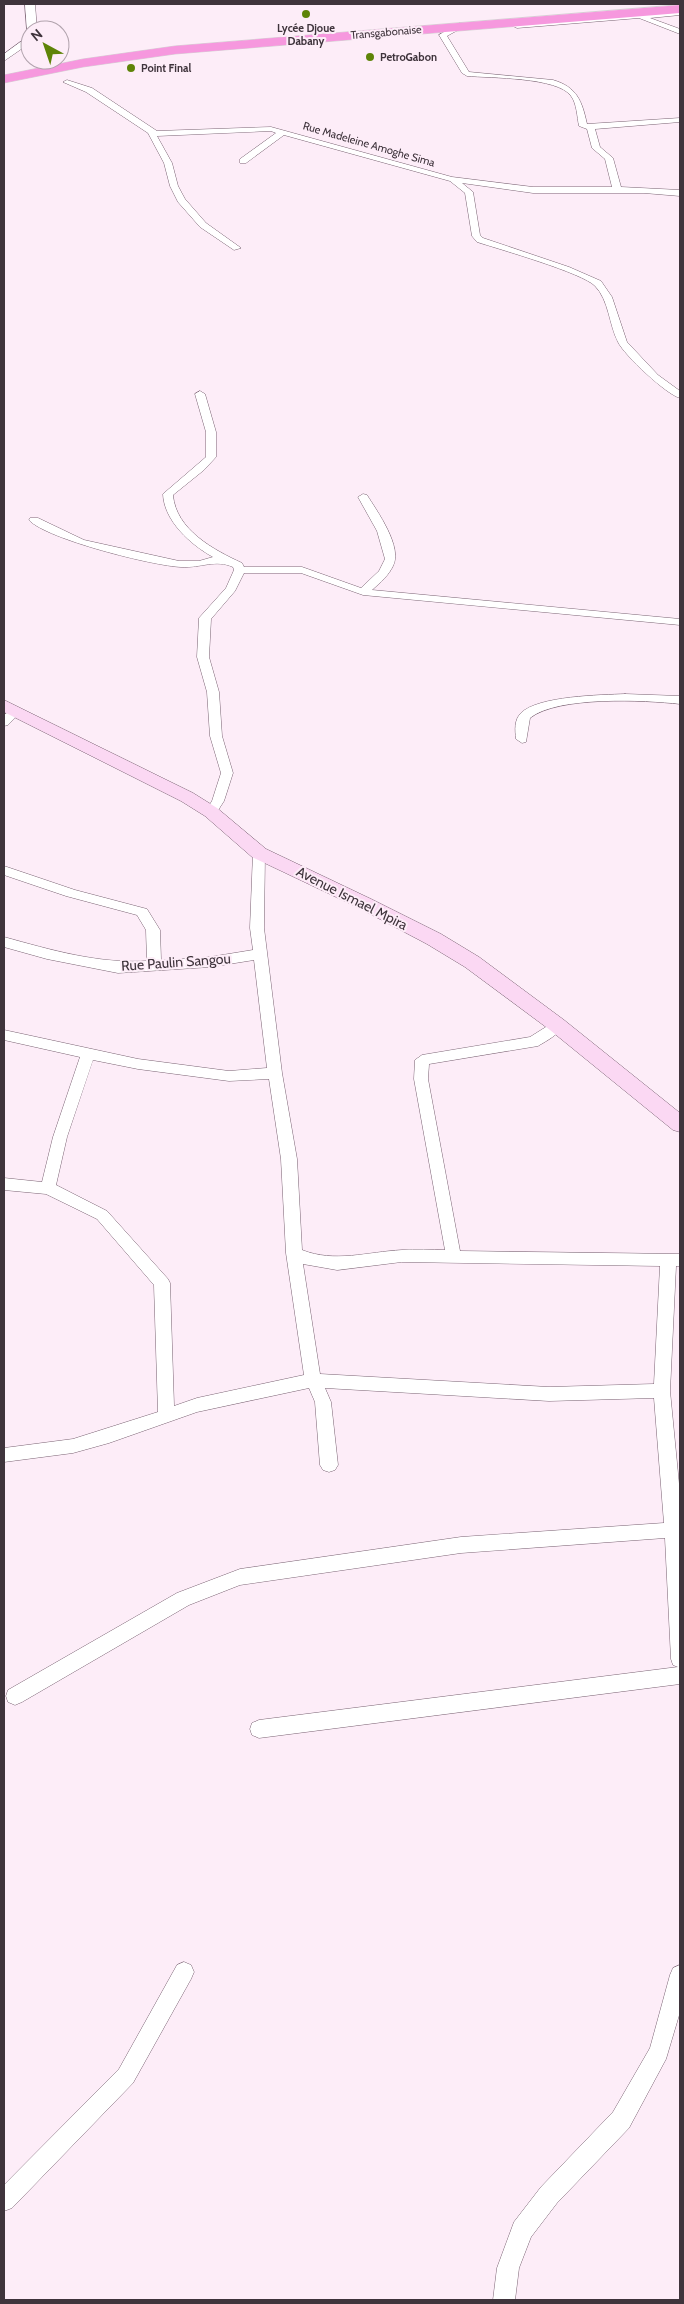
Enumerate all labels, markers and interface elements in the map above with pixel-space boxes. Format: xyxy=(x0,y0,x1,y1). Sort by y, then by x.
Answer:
marker: Lycée Djoue Dabany xyxy=(300,8,312,20)
north arrow xyxy=(20,20,70,70)
place label: Lycée Djoue Dabany xyxy=(277,21,335,48)
street label: Transgabonaise xyxy=(350,22,422,42)
text: N xyxy=(27,25,46,45)
place label: PetroGabon xyxy=(380,50,437,64)
marker: PetroGabon xyxy=(364,51,376,63)
place label: Point Final xyxy=(141,61,191,75)
marker: Point Final xyxy=(125,62,137,74)
street label: Rue Madeleine Amoghe Sima xyxy=(301,118,437,170)
street label: Avenue Ismael Mpira xyxy=(293,862,411,934)
street label: Rue Paulin Sangou xyxy=(121,949,231,975)

